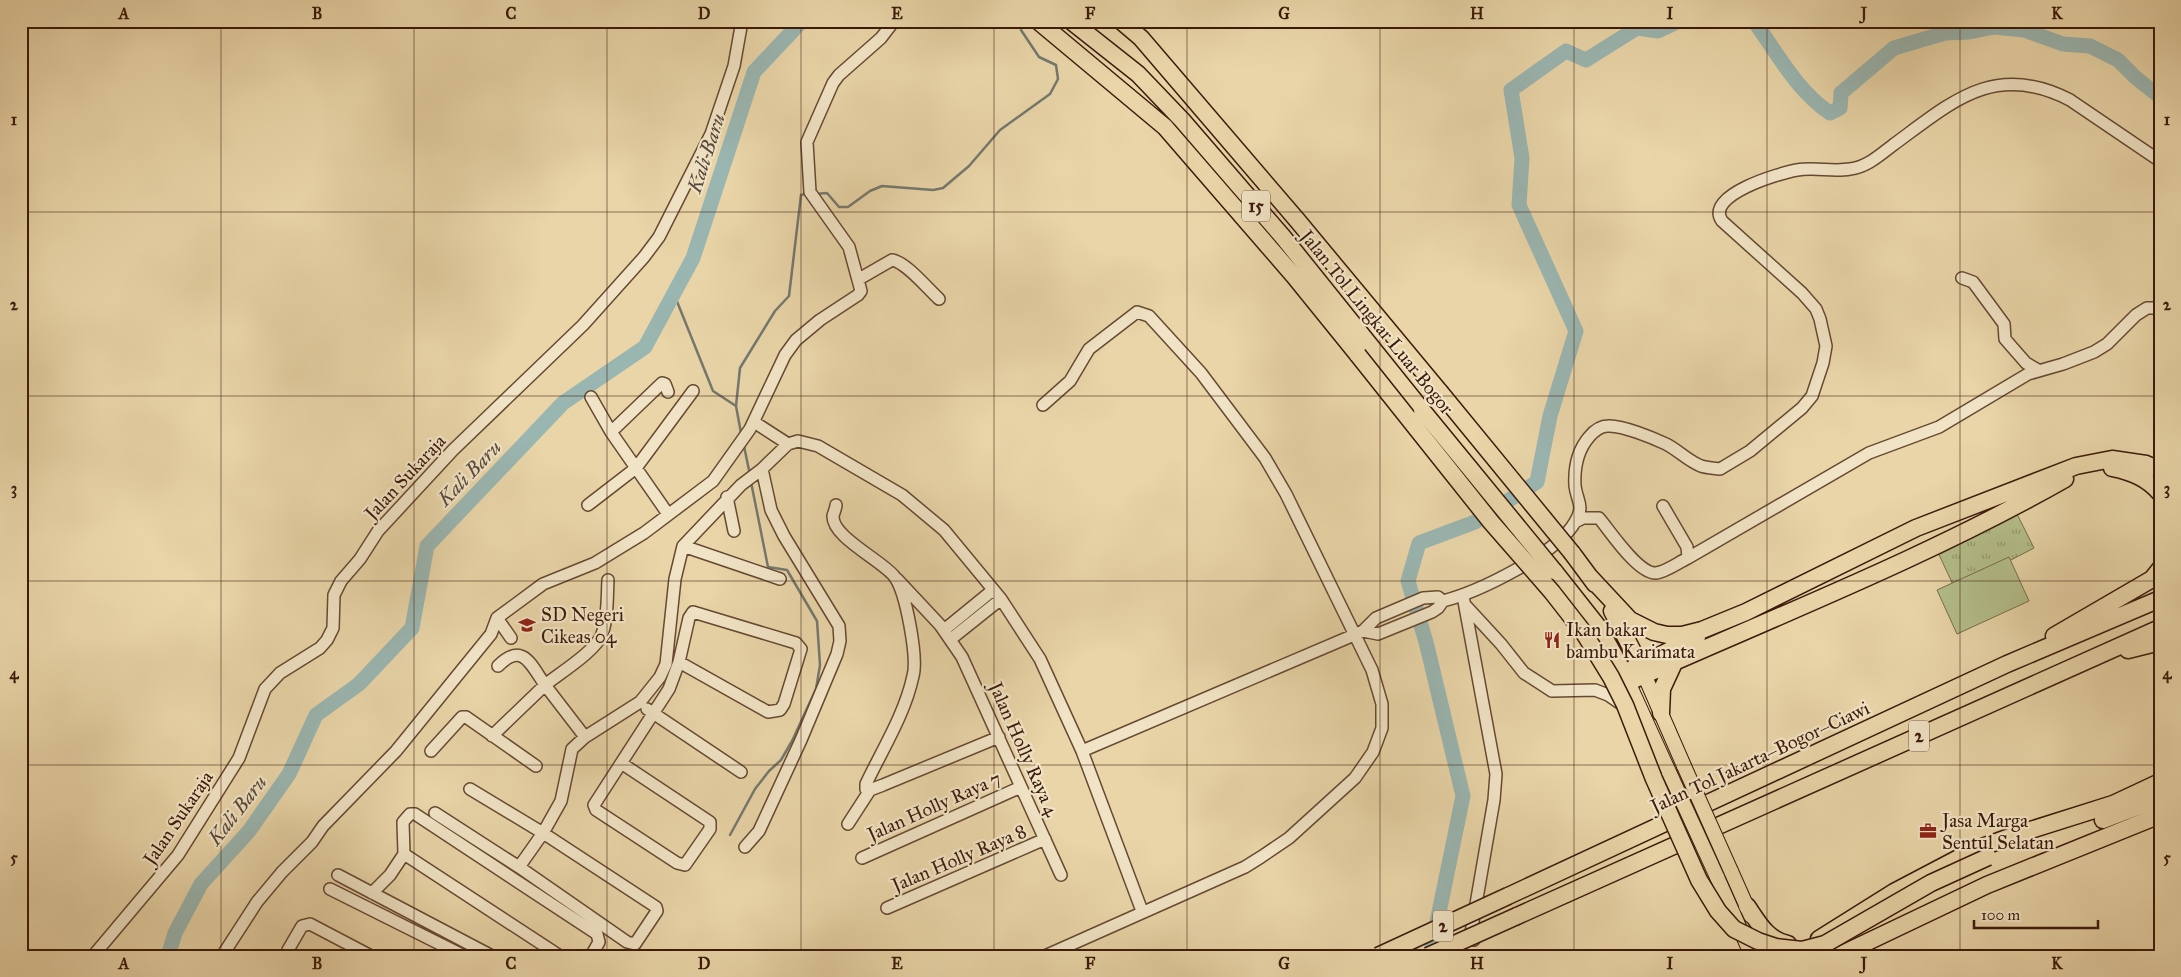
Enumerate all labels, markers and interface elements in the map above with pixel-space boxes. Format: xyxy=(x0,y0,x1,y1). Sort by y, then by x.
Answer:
text: A xyxy=(118,4,130,23)
text: B xyxy=(312,4,322,23)
text: C xyxy=(506,4,517,23)
text: D xyxy=(698,4,711,23)
text: E xyxy=(891,4,903,23)
text: F xyxy=(1085,4,1096,23)
text: G xyxy=(1278,4,1290,23)
text: H xyxy=(1470,4,1484,23)
text: I xyxy=(1667,4,1674,23)
text: J xyxy=(1859,4,1868,24)
text: K xyxy=(2051,4,2063,23)
text: 1 xyxy=(11,110,18,129)
water label: Kali Baru xyxy=(682,110,730,197)
text: 1 xyxy=(2164,110,2171,129)
road number: 15 xyxy=(1242,190,1270,222)
street label: Jalan Tol Lingkar Luar Bogor xyxy=(1293,223,1459,420)
text: 2 xyxy=(10,295,19,314)
text: 2 xyxy=(2163,295,2172,314)
street label: Jalan Sukaraja xyxy=(358,429,452,527)
water label: Kali Baru xyxy=(431,435,506,511)
text: 3 xyxy=(11,479,17,499)
text: 3 xyxy=(2164,479,2170,499)
place label: SD Negeri Cikeas 04 xyxy=(541,603,624,648)
school or university icon: SD Negeri Cikeas 04 xyxy=(517,615,537,635)
place label: Ikan bakar bambu Karimata xyxy=(1566,618,1696,663)
restaurant icon: Ikan bakar bambu Karimata xyxy=(1542,630,1562,650)
text: 4 xyxy=(10,664,20,684)
text: 4 xyxy=(2163,664,2173,684)
street label: Jalan Holly Raya 4 xyxy=(982,677,1064,820)
street label: Jalan Tol Jakarta–Bogor–Ciawi xyxy=(1645,696,1873,820)
road number: 2 xyxy=(1909,720,1929,751)
street label: Jalan Sukaraja xyxy=(137,766,219,872)
street label: Jalan Holly Raya 7 xyxy=(862,766,1005,847)
water label: Kali Baru xyxy=(202,770,272,850)
place label: Jasa Marga Sentul Selatan xyxy=(1940,809,2054,854)
street label: Jalan Holly Raya 8 xyxy=(886,819,1030,898)
office icon: Jasa Marga Sentul Selatan xyxy=(1918,821,1938,841)
text: 5 xyxy=(10,848,18,867)
text: 5 xyxy=(2163,848,2171,867)
scale bar xyxy=(1974,897,2097,929)
text: 100 m xyxy=(1981,906,2021,924)
road number: 2 xyxy=(1433,910,1453,941)
text: A xyxy=(118,954,130,973)
text: B xyxy=(312,954,322,973)
text: C xyxy=(506,954,517,973)
text: D xyxy=(698,954,711,973)
text: E xyxy=(891,954,903,973)
text: F xyxy=(1085,954,1096,973)
text: G xyxy=(1278,954,1290,973)
text: H xyxy=(1470,954,1484,973)
text: I xyxy=(1667,954,1674,973)
text: J xyxy=(1859,954,1868,974)
text: K xyxy=(2051,954,2063,973)

